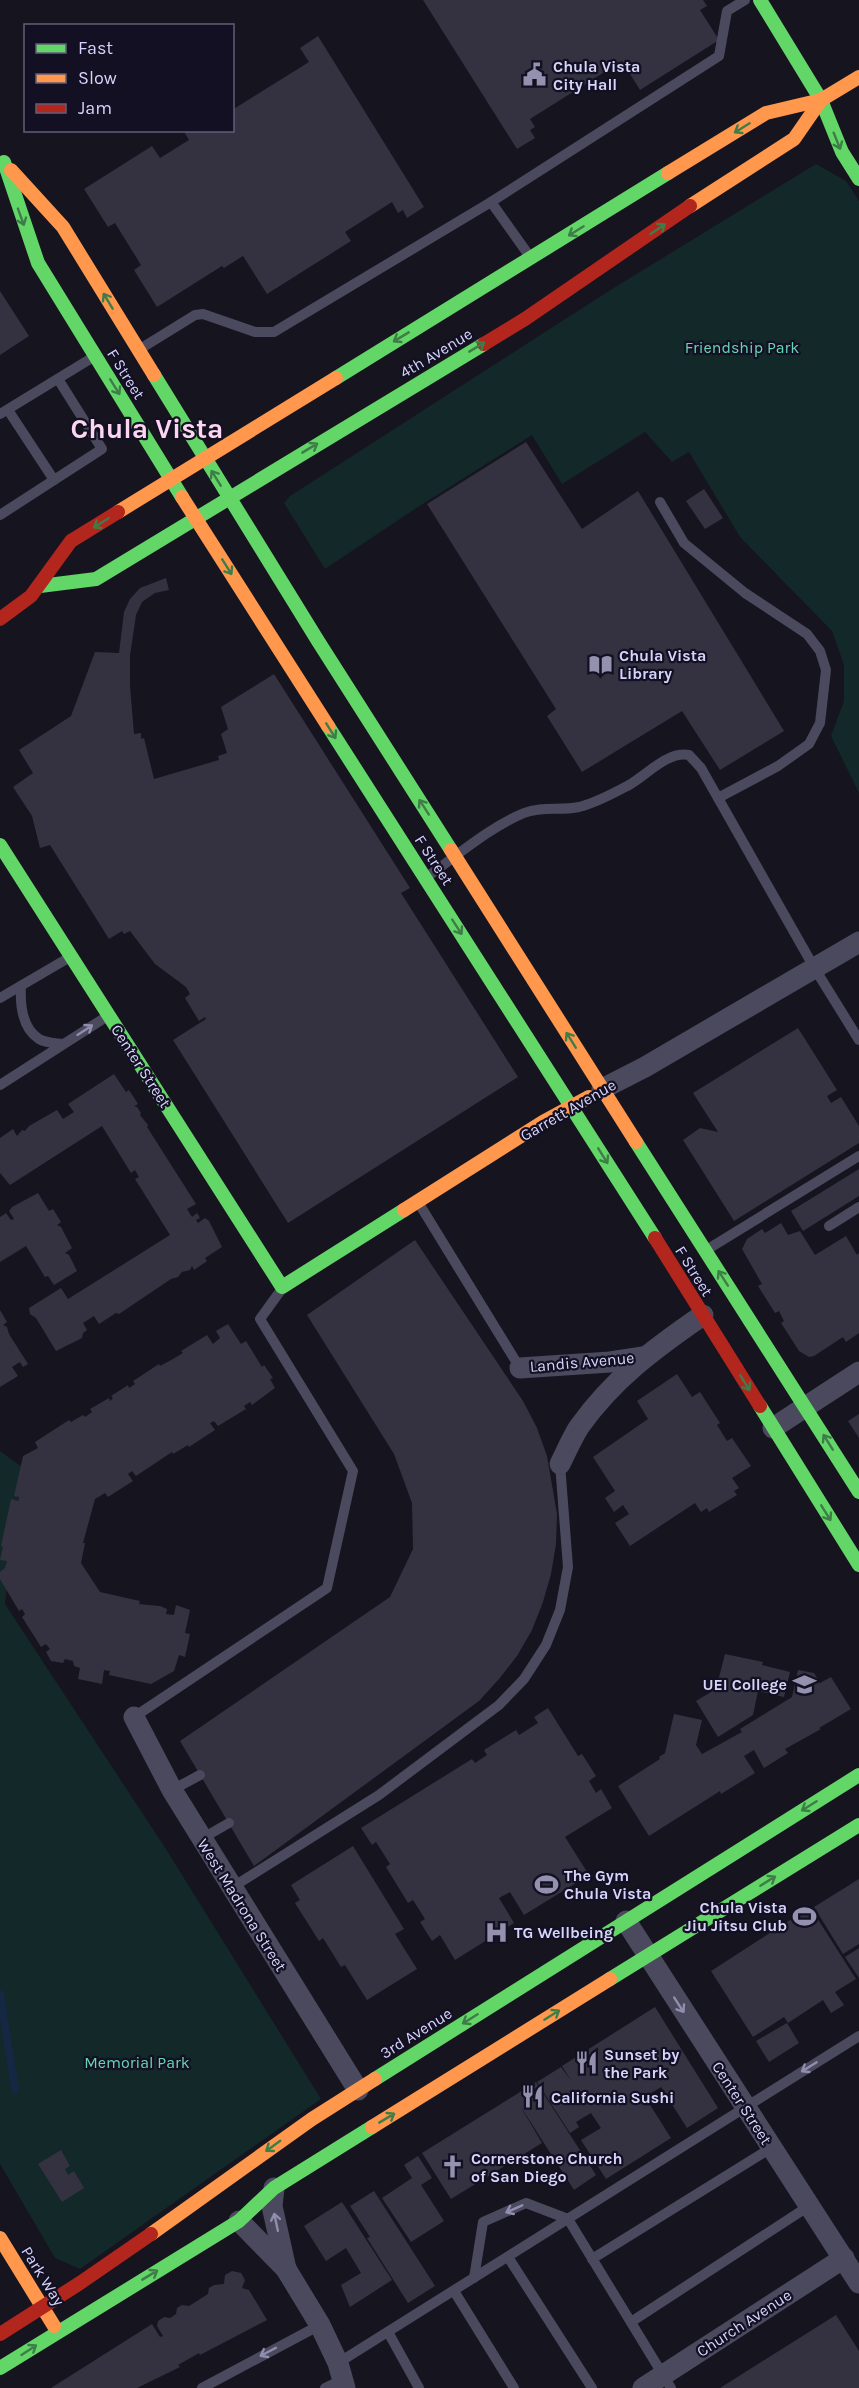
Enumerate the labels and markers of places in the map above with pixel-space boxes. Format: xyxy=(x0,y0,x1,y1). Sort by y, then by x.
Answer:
place label: Chula Vista City Hall xyxy=(553,57,640,94)
public building icon: Chula Vista City Hall xyxy=(522,62,548,88)
place label: Chula Vista Library xyxy=(619,646,706,683)
library icon: Chula Vista Library xyxy=(588,651,614,677)
school or university icon: UEI College xyxy=(792,1671,818,1697)
place label: UEI College xyxy=(702,1675,787,1694)
place label: The Gym Chula Vista xyxy=(564,1866,651,1903)
sports icon: The Gym Chula Vista xyxy=(533,1871,559,1897)
place label: Chula Vista Jiu Jitsu Club xyxy=(685,1898,787,1935)
sports icon: Chula Vista Jiu Jitsu Club xyxy=(792,1903,818,1929)
hospital icon: TG Wellbeing xyxy=(483,1919,509,1945)
place label: TG Wellbeing xyxy=(514,1923,613,1942)
place label: Sunset by the Park xyxy=(604,2045,679,2082)
restaurant icon: Sunset by the Park xyxy=(573,2050,599,2076)
restaurant icon: California Sushi xyxy=(520,2084,546,2110)
place label: California Sushi xyxy=(551,2088,674,2107)
place label: Cornerstone Church of San Diego xyxy=(471,2149,622,2186)
church icon: Cornerstone Church of San Diego xyxy=(440,2154,466,2180)

